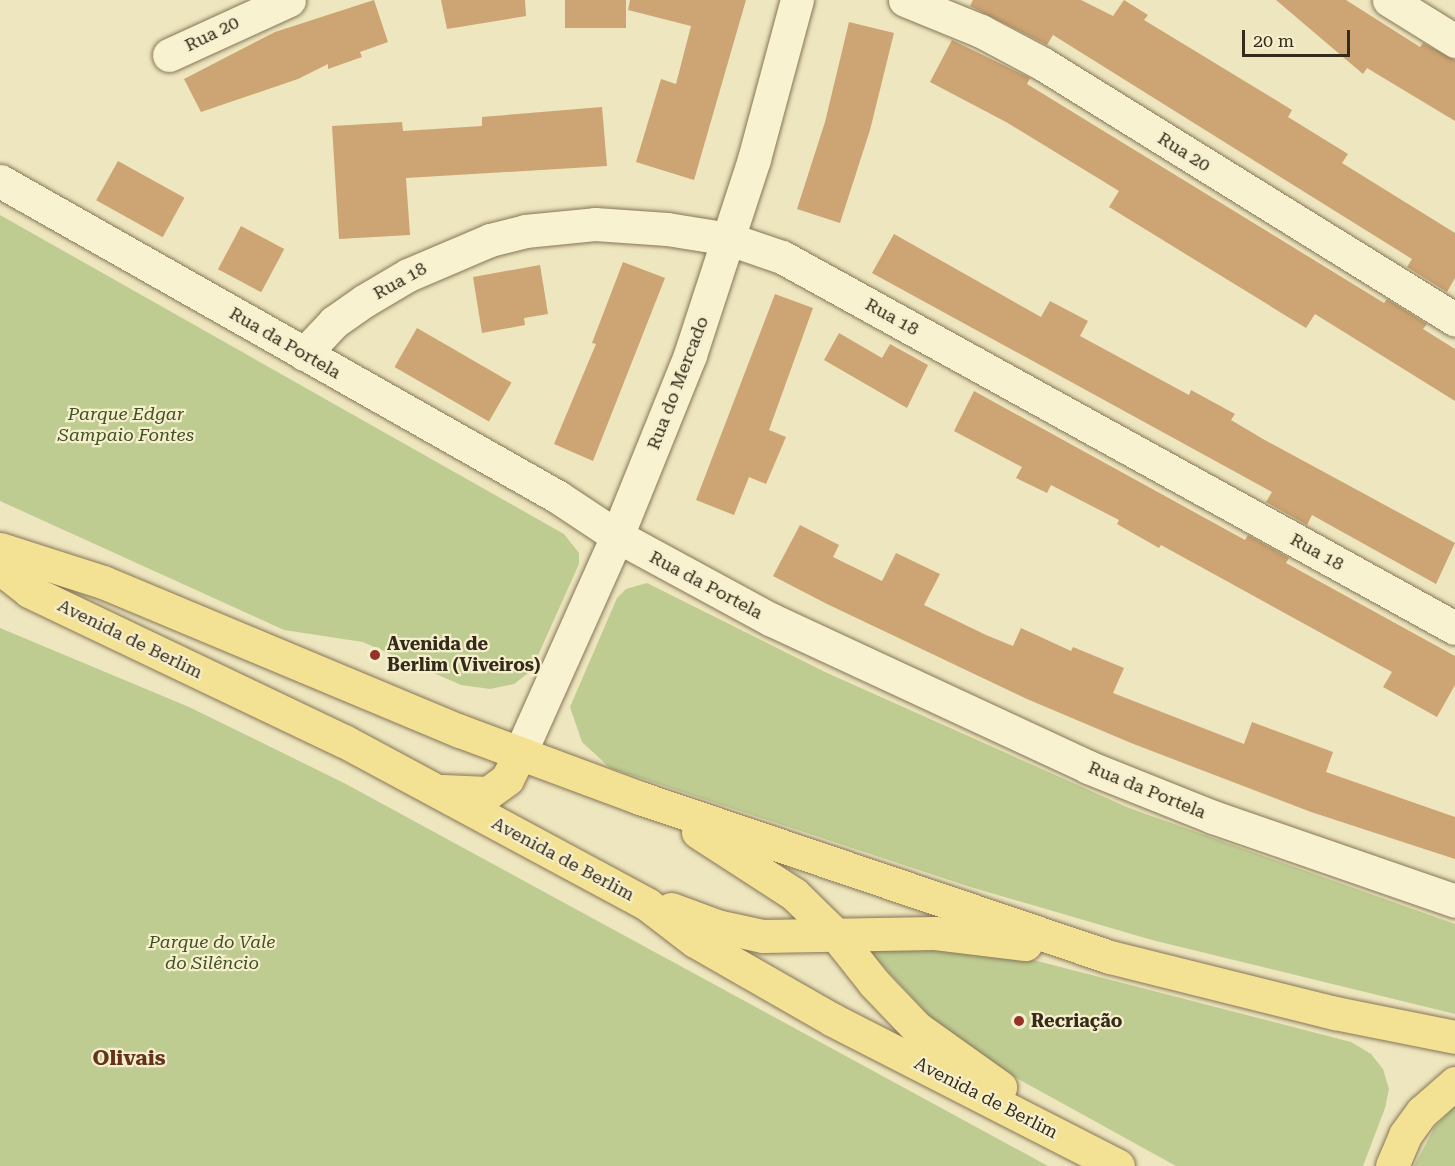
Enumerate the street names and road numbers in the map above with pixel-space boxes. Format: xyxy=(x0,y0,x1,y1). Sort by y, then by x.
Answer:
street label: Rua 20 xyxy=(181,12,243,56)
street label: Rua 20 xyxy=(1154,128,1214,176)
street label: Rua 18 xyxy=(369,258,431,304)
street label: Rua 18 xyxy=(861,294,923,340)
street label: Rua da Portela xyxy=(225,302,345,384)
street label: Rua do Mercado xyxy=(643,313,713,453)
street label: Rua 18 xyxy=(1286,529,1348,575)
street label: Rua da Portela xyxy=(646,546,766,624)
street label: Avenida de Berlim xyxy=(54,595,206,683)
street label: Rua da Portela xyxy=(1085,757,1209,823)
street label: Avenida de Berlim xyxy=(488,812,638,906)
street label: Avenida de Berlim xyxy=(911,1052,1061,1144)

